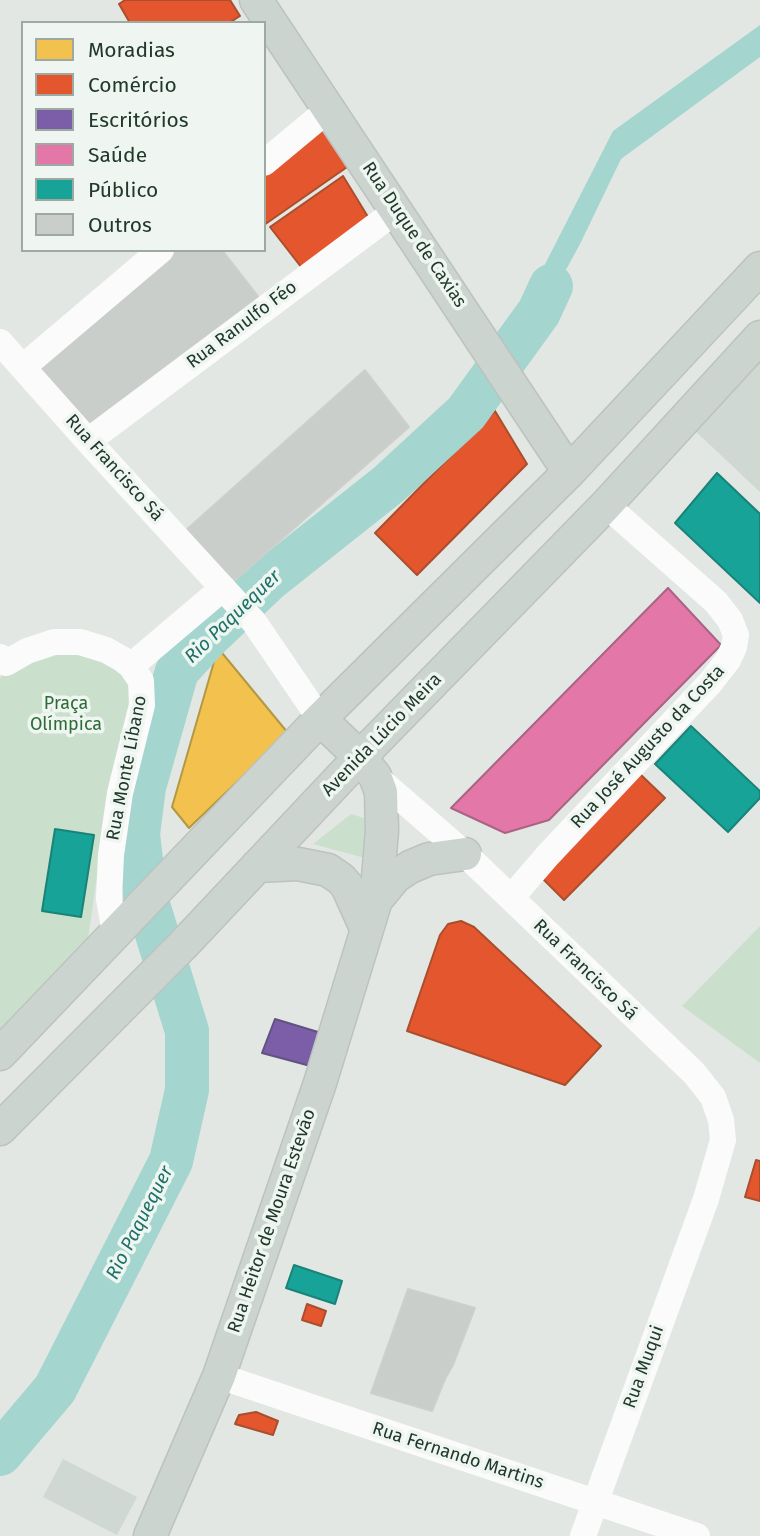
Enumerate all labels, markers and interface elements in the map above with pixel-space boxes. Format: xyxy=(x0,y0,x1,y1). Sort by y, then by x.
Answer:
legend xyxy=(21,21,266,252)
text: Moradias xyxy=(88,37,175,63)
text: Comércio xyxy=(88,72,177,98)
text: Escritórios xyxy=(88,107,189,133)
text: Saúde xyxy=(88,142,147,168)
street label: Rua Duque de Caxias xyxy=(357,158,471,312)
text: Público xyxy=(88,177,158,203)
text: Outros xyxy=(88,212,152,238)
street label: Rua Ranulfo Féo xyxy=(183,277,301,373)
street label: Rua Francisco Sá xyxy=(60,410,168,526)
water label: Rio Paquequer xyxy=(180,566,286,668)
street label: Rua José Augusto da Costa xyxy=(567,661,729,833)
street label: Avenida Lúcio Meira xyxy=(318,669,446,801)
park label: Praça Olímpica xyxy=(30,693,102,736)
street label: Rua Monte Líbano xyxy=(102,694,152,842)
street label: Rua Francisco Sá xyxy=(529,915,641,1025)
street label: Rua Heitor de Moura Estevão xyxy=(223,1106,321,1336)
water label: Rio Paquequer xyxy=(102,1162,178,1284)
street label: Rua Muqui xyxy=(619,1323,669,1411)
street label: Rua Fernando Martins xyxy=(369,1418,547,1494)

